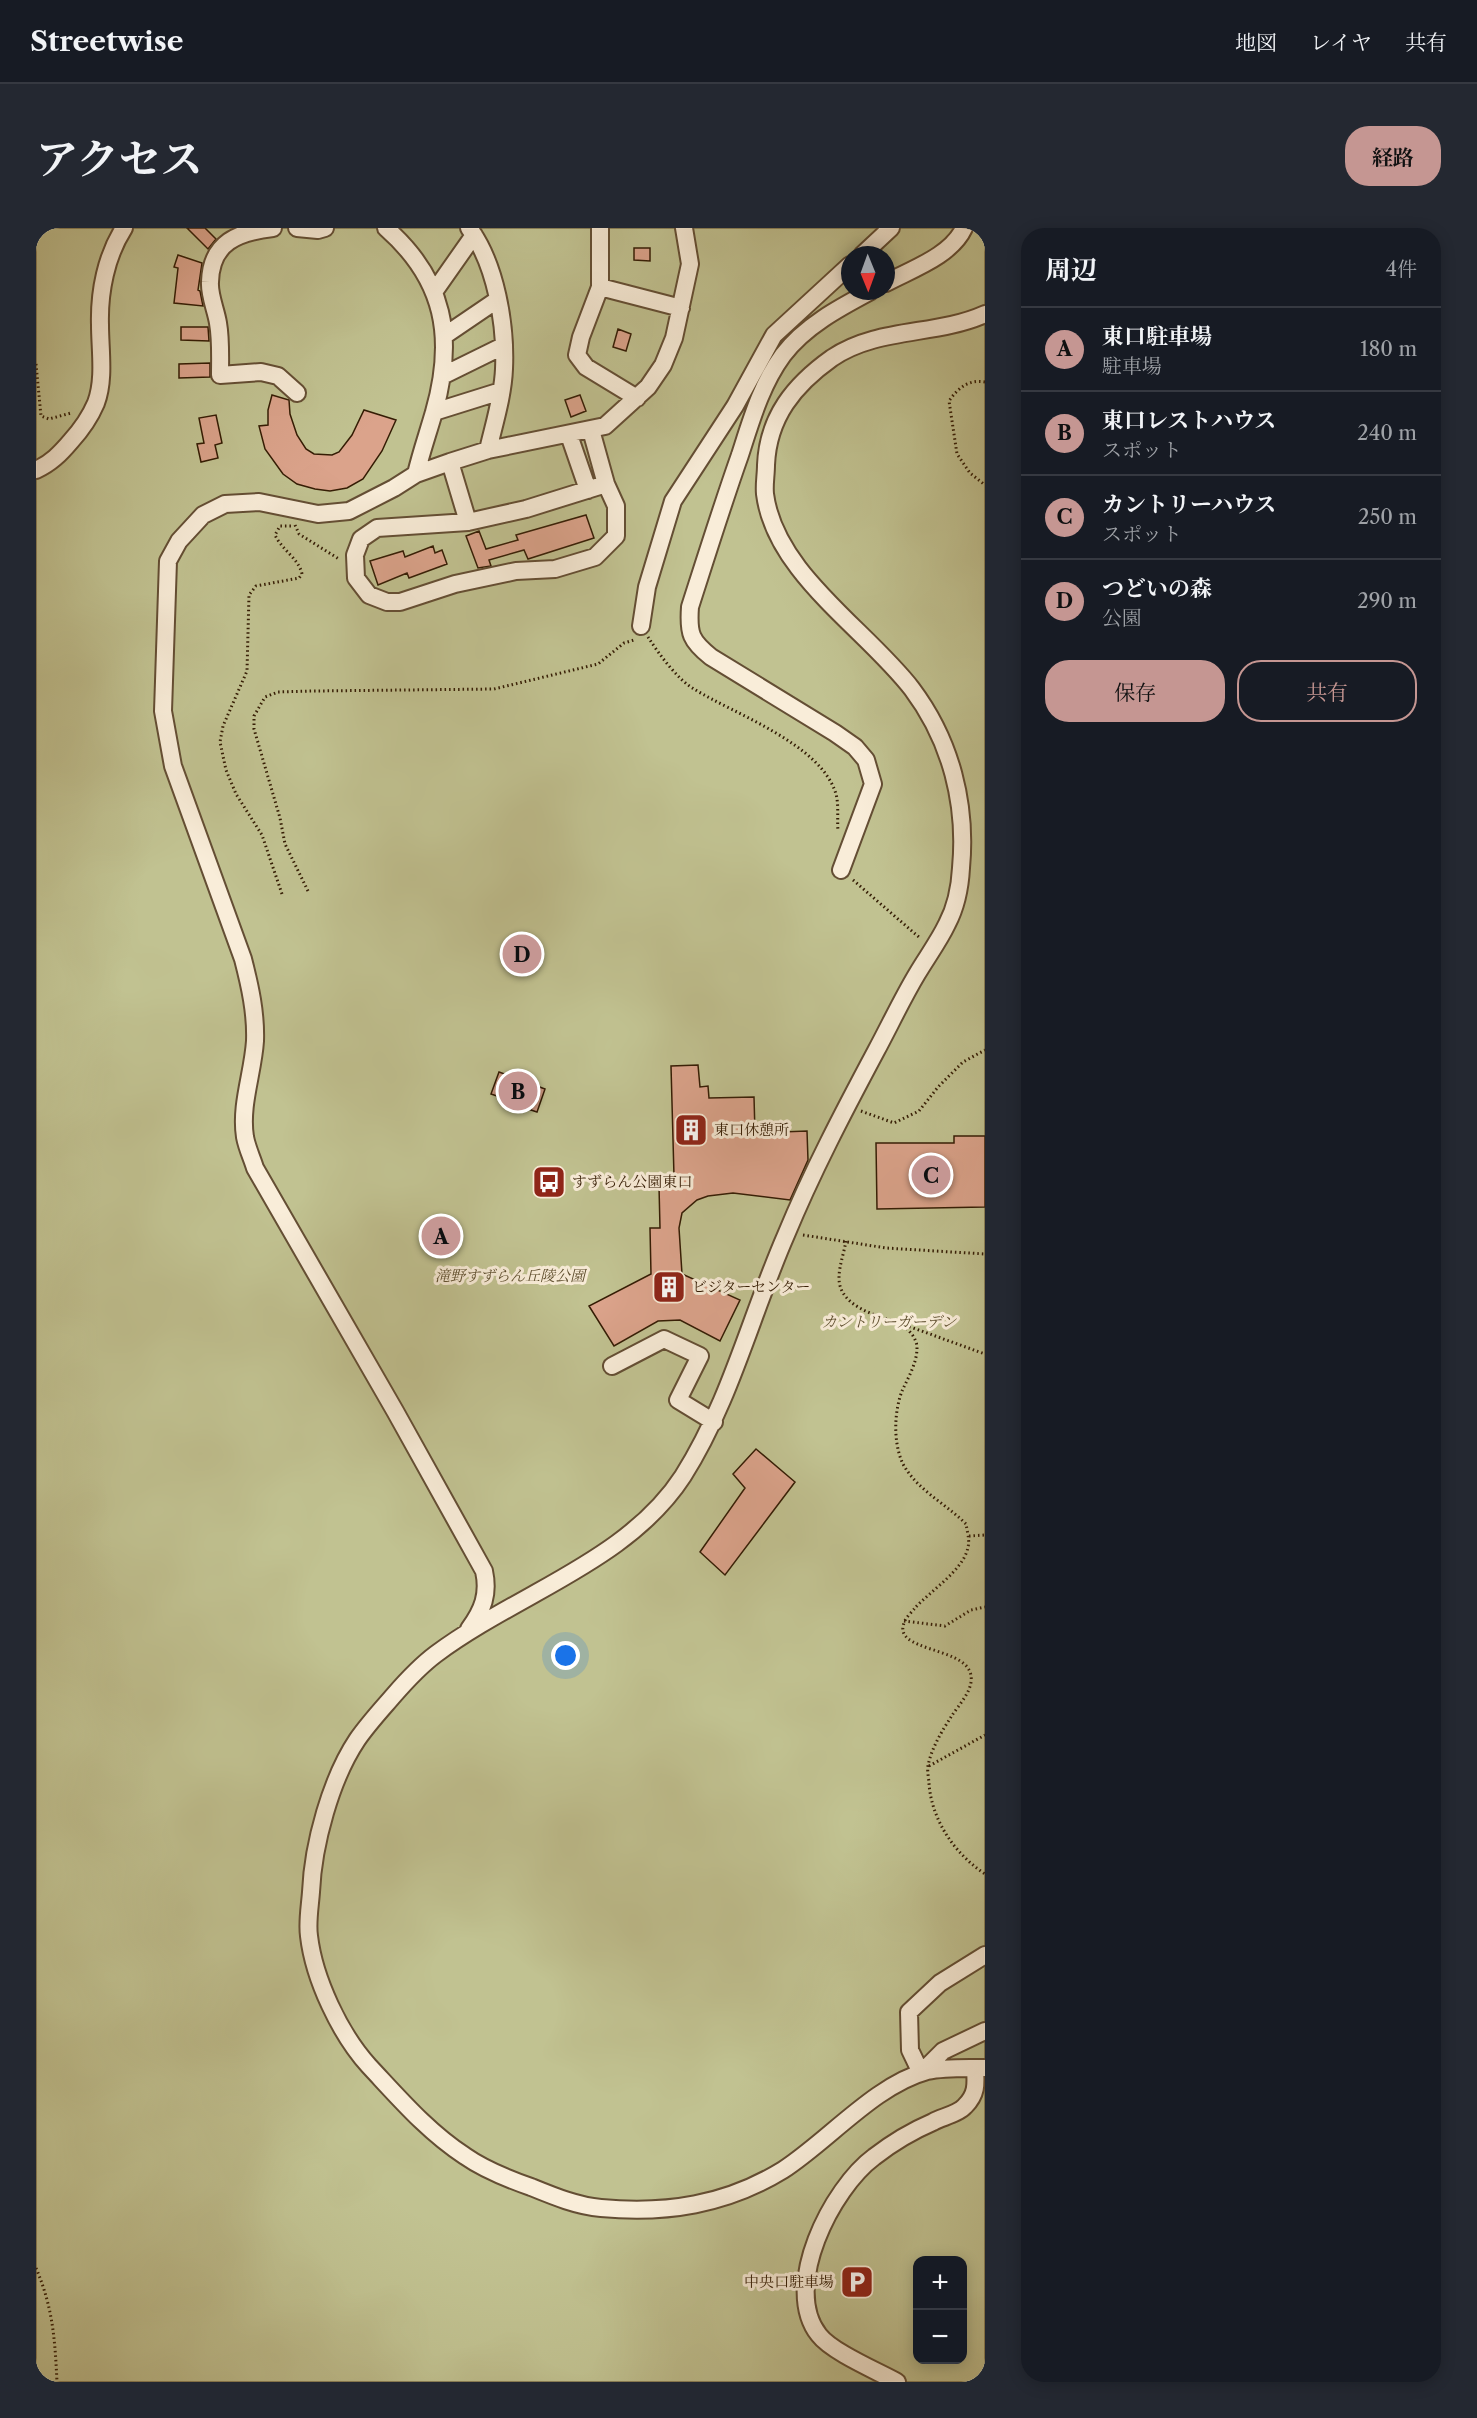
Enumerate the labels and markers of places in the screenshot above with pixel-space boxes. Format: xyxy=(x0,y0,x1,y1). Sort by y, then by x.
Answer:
pin: D xyxy=(502,932,542,976)
pin: B xyxy=(498,1068,538,1114)
building icon: 東口休憩所 xyxy=(673,1112,709,1148)
place label: 東口休憩所 xyxy=(714,1120,789,1139)
pin: C xyxy=(912,1152,950,1198)
bus stop icon: すずらん公園東口 xyxy=(531,1164,567,1200)
place label: すずらん公園東口 xyxy=(572,1172,692,1191)
pin: A xyxy=(422,1214,460,1258)
building icon: ビジターセンター xyxy=(651,1269,687,1305)
place label: ビジターセンター xyxy=(692,1277,811,1296)
parking icon: 中央口駐車場 xyxy=(839,2264,875,2300)
place label: 中央口駐車場 xyxy=(744,2272,834,2291)

